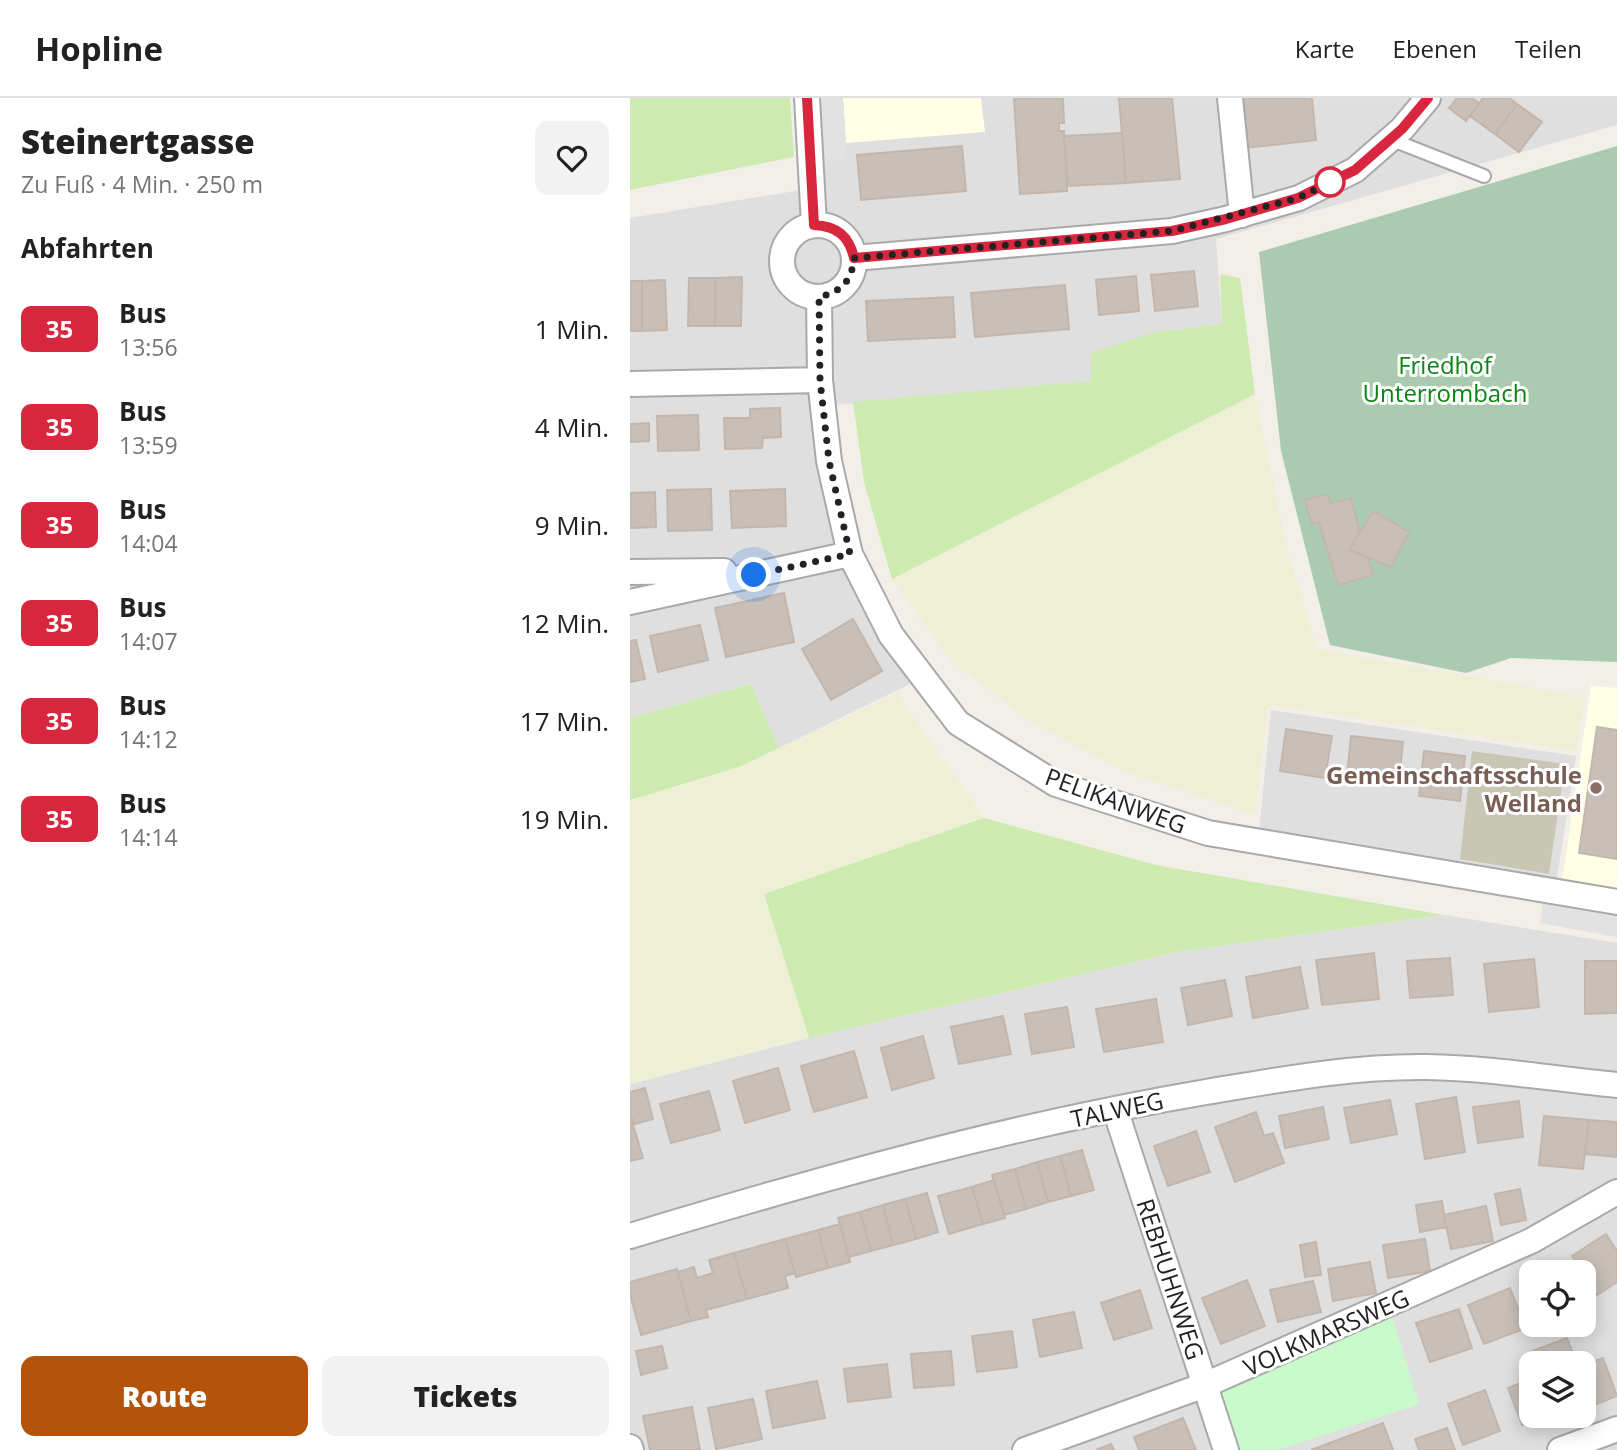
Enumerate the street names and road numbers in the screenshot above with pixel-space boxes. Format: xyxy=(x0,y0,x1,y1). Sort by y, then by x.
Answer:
street label: PELIKANWEG xyxy=(1041,759,1191,841)
street label: TALWEG xyxy=(1068,1083,1166,1135)
street label: REBHUHNWEG xyxy=(1129,1194,1213,1364)
street label: VOLKMARSWEG xyxy=(1238,1281,1414,1383)

